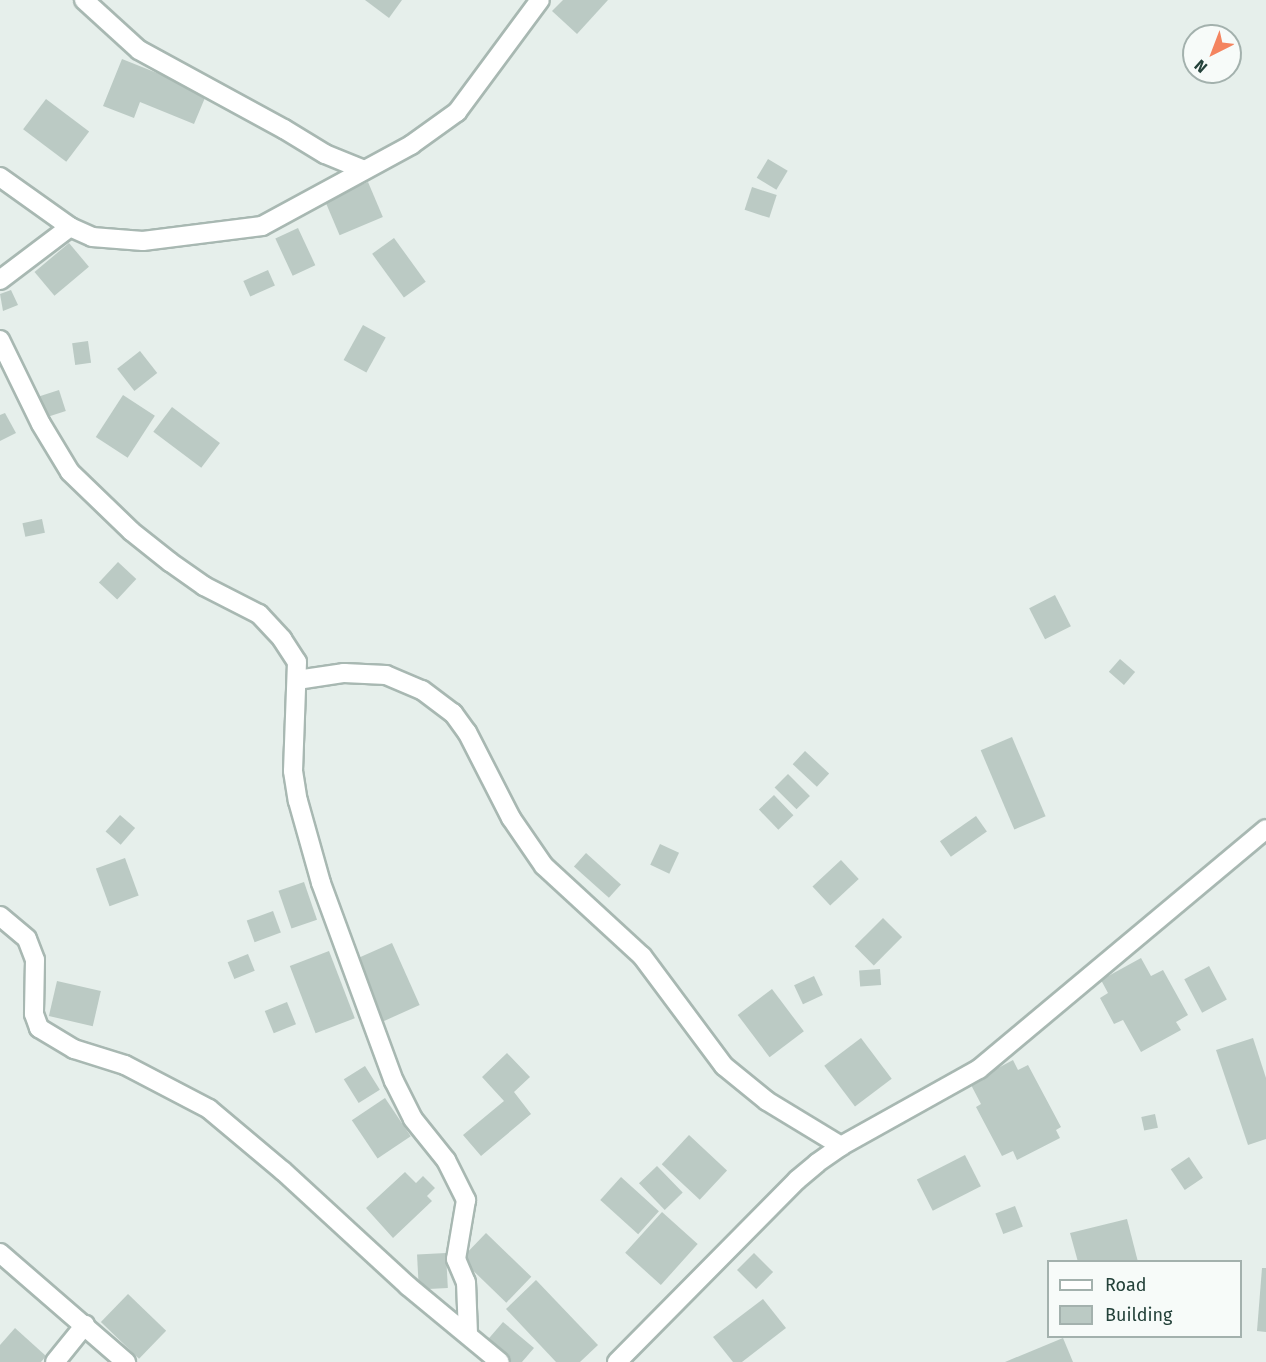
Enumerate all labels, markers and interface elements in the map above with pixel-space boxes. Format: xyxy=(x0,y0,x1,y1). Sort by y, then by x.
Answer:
north arrow xyxy=(1182,24,1242,84)
text: N xyxy=(1191,56,1211,77)
legend xyxy=(1047,1260,1242,1338)
text: Road xyxy=(1105,1274,1147,1296)
text: Building xyxy=(1105,1304,1172,1326)

